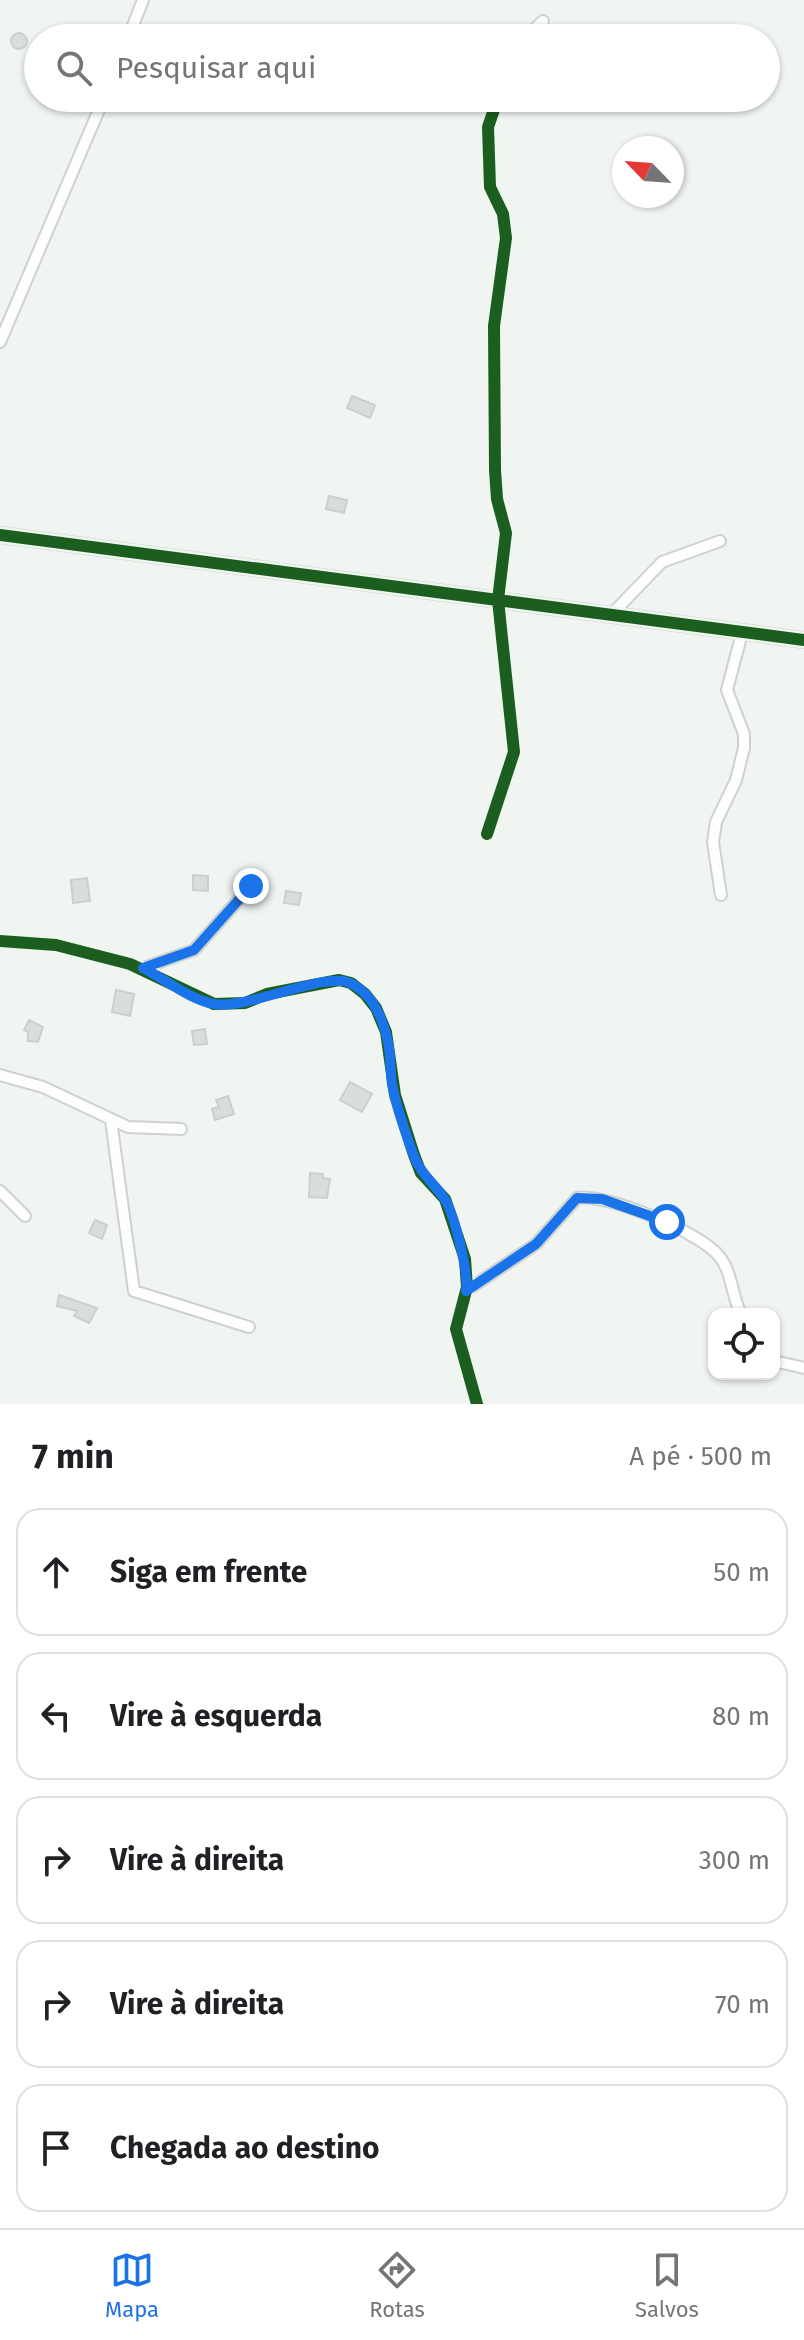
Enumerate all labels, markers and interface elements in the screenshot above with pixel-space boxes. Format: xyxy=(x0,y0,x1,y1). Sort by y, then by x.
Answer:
search box xyxy=(24,24,780,112)
icon: search xyxy=(52,46,96,90)
text: Pesquisar aqui xyxy=(116,50,317,86)
north arrow xyxy=(612,136,684,208)
route end xyxy=(233,868,269,904)
route start xyxy=(649,1204,685,1240)
map controls xyxy=(708,1308,780,1380)
button: locate xyxy=(708,1308,780,1380)
text: 7 min xyxy=(32,1436,114,1477)
text: A pé · 500 m xyxy=(629,1441,772,1472)
icon: ahead xyxy=(34,1550,78,1594)
text: Siga em frente xyxy=(110,1554,307,1590)
text: 50 m xyxy=(713,1557,770,1588)
icon: left xyxy=(34,1694,78,1738)
text: Vire à esquerda xyxy=(110,1698,322,1734)
text: 80 m xyxy=(712,1701,770,1732)
icon: right xyxy=(34,1838,78,1882)
text: Vire à direita xyxy=(110,1842,284,1878)
text: 300 m xyxy=(699,1845,770,1876)
icon: right xyxy=(34,1982,78,2026)
text: Vire à direita xyxy=(110,1986,284,2022)
text: 70 m xyxy=(715,1989,770,2020)
icon: arrive xyxy=(34,2126,78,2170)
text: Chegada ao destino xyxy=(110,2130,380,2166)
tab: Mapa xyxy=(105,2248,159,2323)
tab: Rotas xyxy=(369,2248,425,2323)
tab: Salvos xyxy=(635,2248,699,2323)

